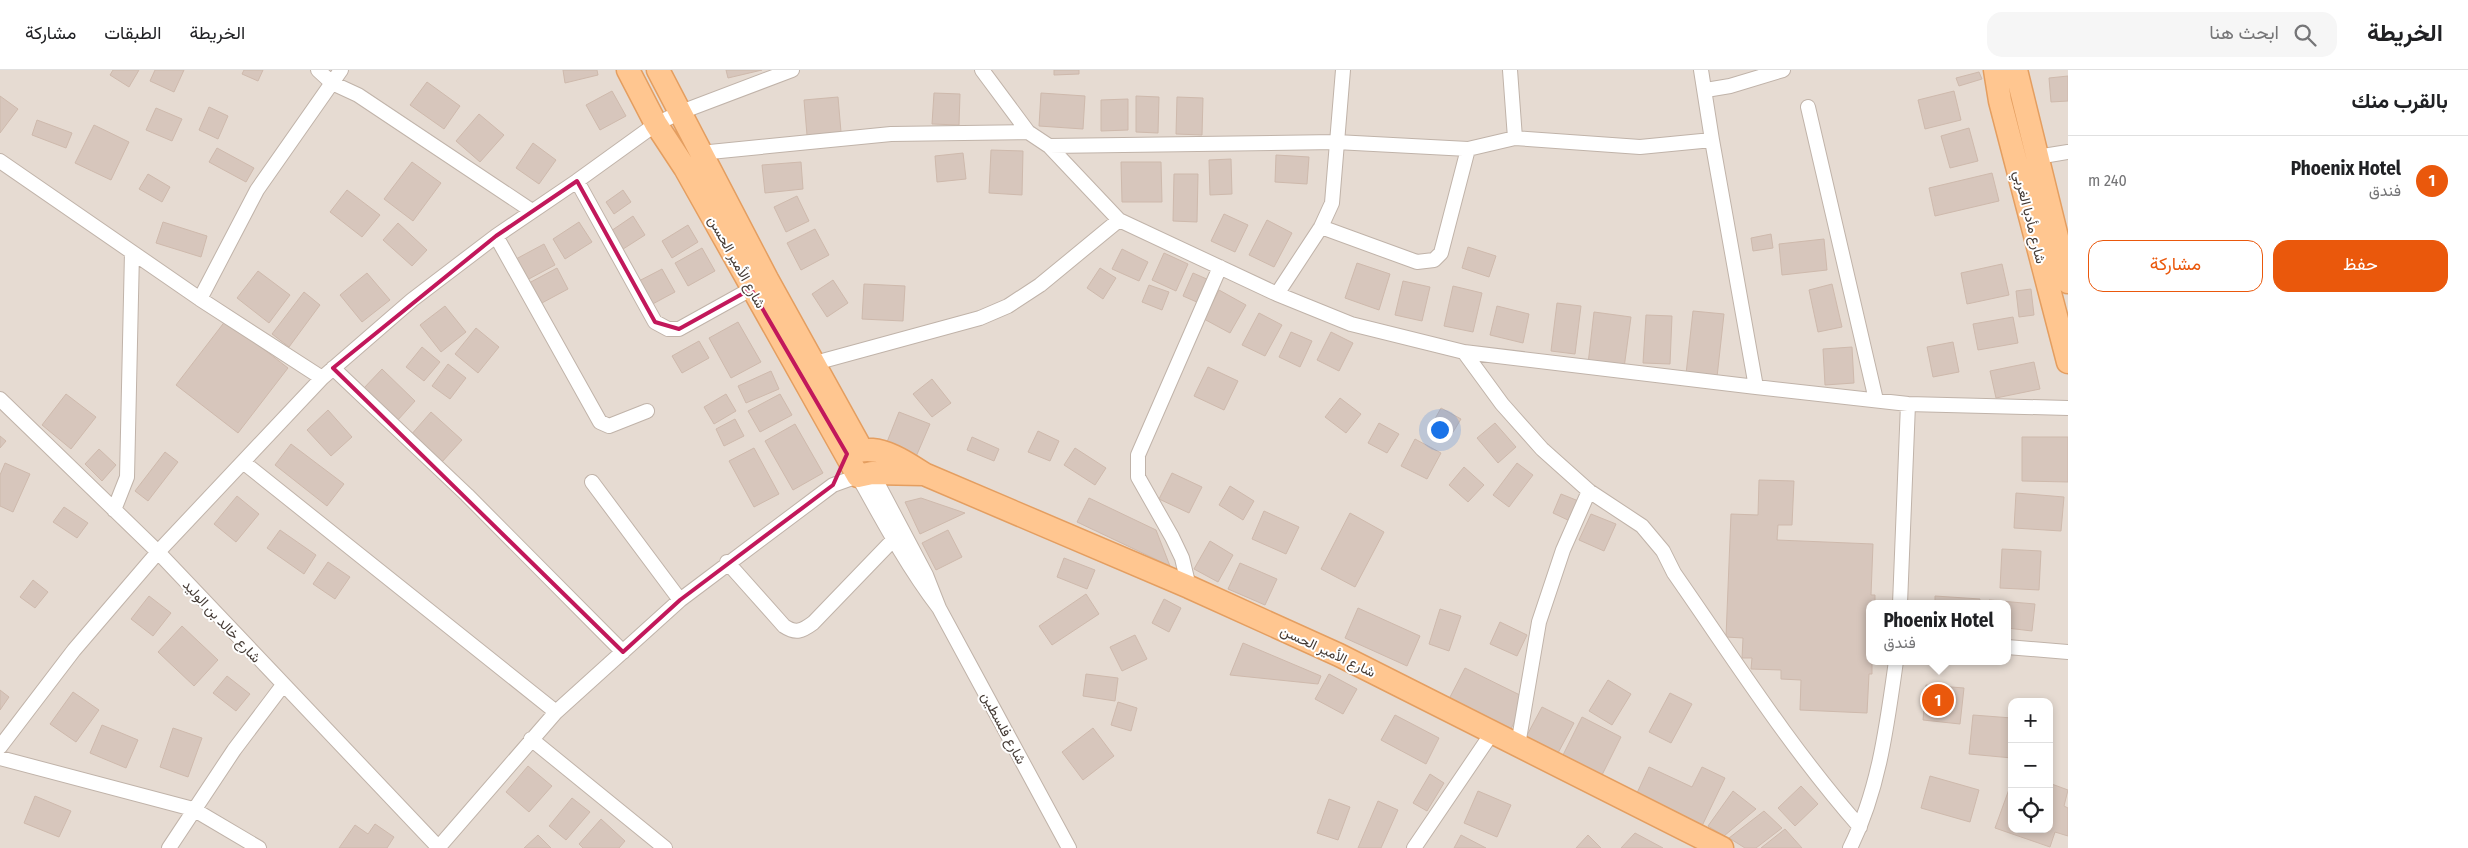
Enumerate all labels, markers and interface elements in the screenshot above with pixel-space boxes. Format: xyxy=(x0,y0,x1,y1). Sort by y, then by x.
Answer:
search box xyxy=(1987,12,2337,57)
text: الخريطة xyxy=(2367,19,2443,47)
text: ابحث هنا xyxy=(2209,21,2279,44)
icon: search xyxy=(2291,21,2319,49)
text: مشاركة xyxy=(25,22,76,44)
text: الطبقات xyxy=(104,22,161,44)
text: الخريطة xyxy=(189,22,245,44)
text: بالقرب منك xyxy=(2351,88,2448,114)
text: Phoenix Hotel xyxy=(2291,157,2401,180)
street label: شارع مأدبا الغربي xyxy=(2007,169,2049,266)
text: 240 m xyxy=(2088,171,2127,190)
text: 1 xyxy=(2429,171,2435,190)
text: فندق xyxy=(2369,181,2401,200)
street label: شارع الأمير الحسن xyxy=(702,213,769,312)
button: مشاركة xyxy=(2088,240,2263,292)
button: حفظ xyxy=(2273,240,2448,292)
your location xyxy=(1427,417,1453,443)
street label: شارع خالد بن الوليد xyxy=(178,576,264,668)
popup xyxy=(1866,600,2011,665)
text: Phoenix Hotel xyxy=(1883,609,1994,632)
street label: شارع الأمير الحسن xyxy=(1277,622,1378,683)
text: فندق xyxy=(1883,633,1916,652)
pin: 1 xyxy=(1922,681,1954,719)
street label: شارع فلسطين xyxy=(976,689,1030,768)
map controls xyxy=(2008,698,2053,833)
button: + xyxy=(2008,698,2053,743)
button: − xyxy=(2008,743,2053,788)
button: locate xyxy=(2008,788,2053,833)

